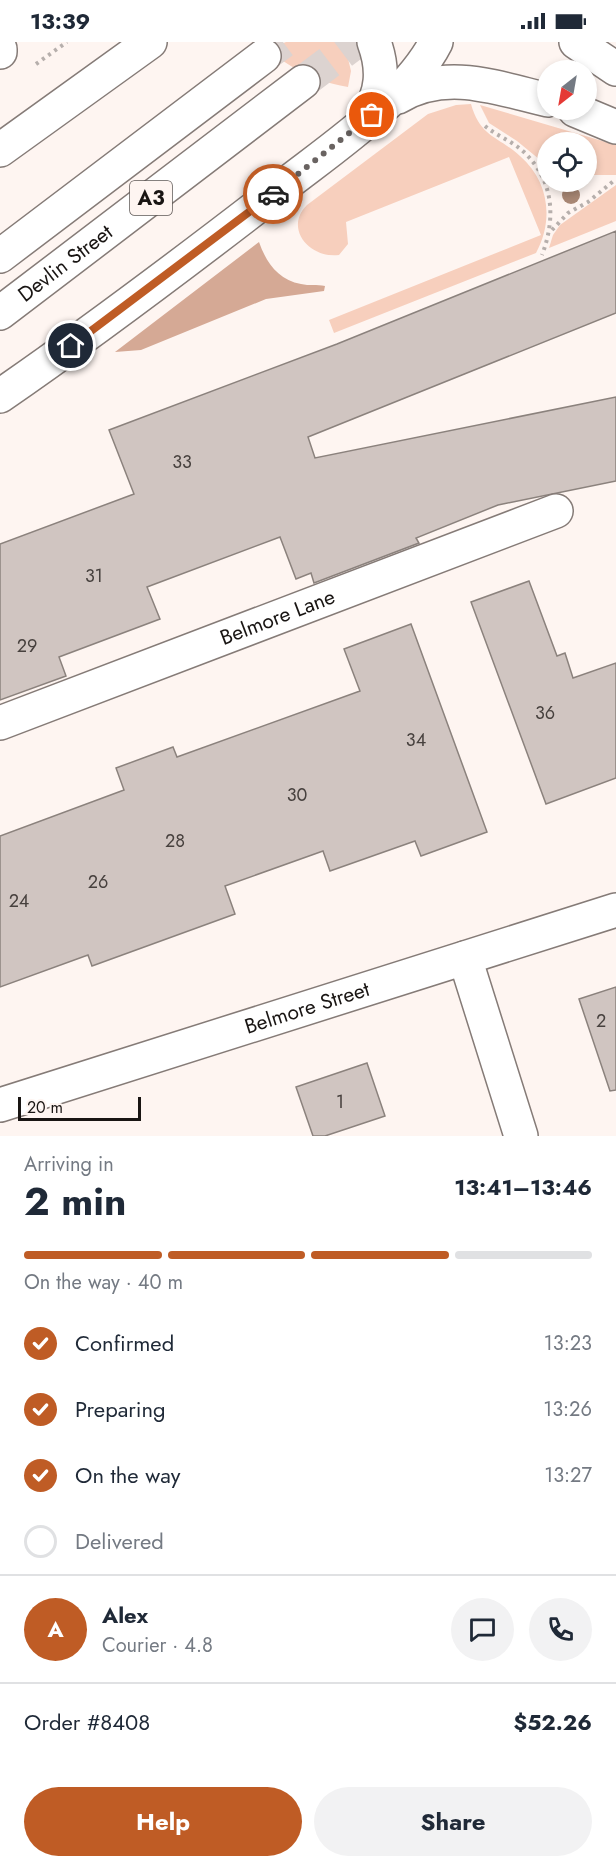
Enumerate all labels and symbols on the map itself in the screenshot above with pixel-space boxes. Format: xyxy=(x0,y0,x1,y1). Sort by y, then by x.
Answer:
north arrow xyxy=(537,60,597,120)
pin xyxy=(346,89,397,140)
courier xyxy=(243,164,303,224)
road number: A3 xyxy=(130,181,172,215)
street label: Devlin Street xyxy=(12,217,119,309)
pin xyxy=(45,320,96,371)
house number: 33 xyxy=(172,449,192,475)
house number: 31 xyxy=(85,563,103,589)
street label: Belmore Lane xyxy=(216,582,339,653)
house number: 29 xyxy=(17,633,37,659)
house number: 36 xyxy=(535,700,555,726)
house number: 34 xyxy=(406,727,426,753)
house number: 30 xyxy=(287,782,308,808)
house number: 28 xyxy=(165,828,185,854)
house number: 26 xyxy=(88,869,108,895)
house number: 24 xyxy=(9,888,29,914)
street label: Belmore Street xyxy=(241,974,373,1042)
house number: 2 xyxy=(596,1008,606,1034)
house number: 1 xyxy=(336,1089,344,1115)
scale bar xyxy=(18,1094,141,1122)

